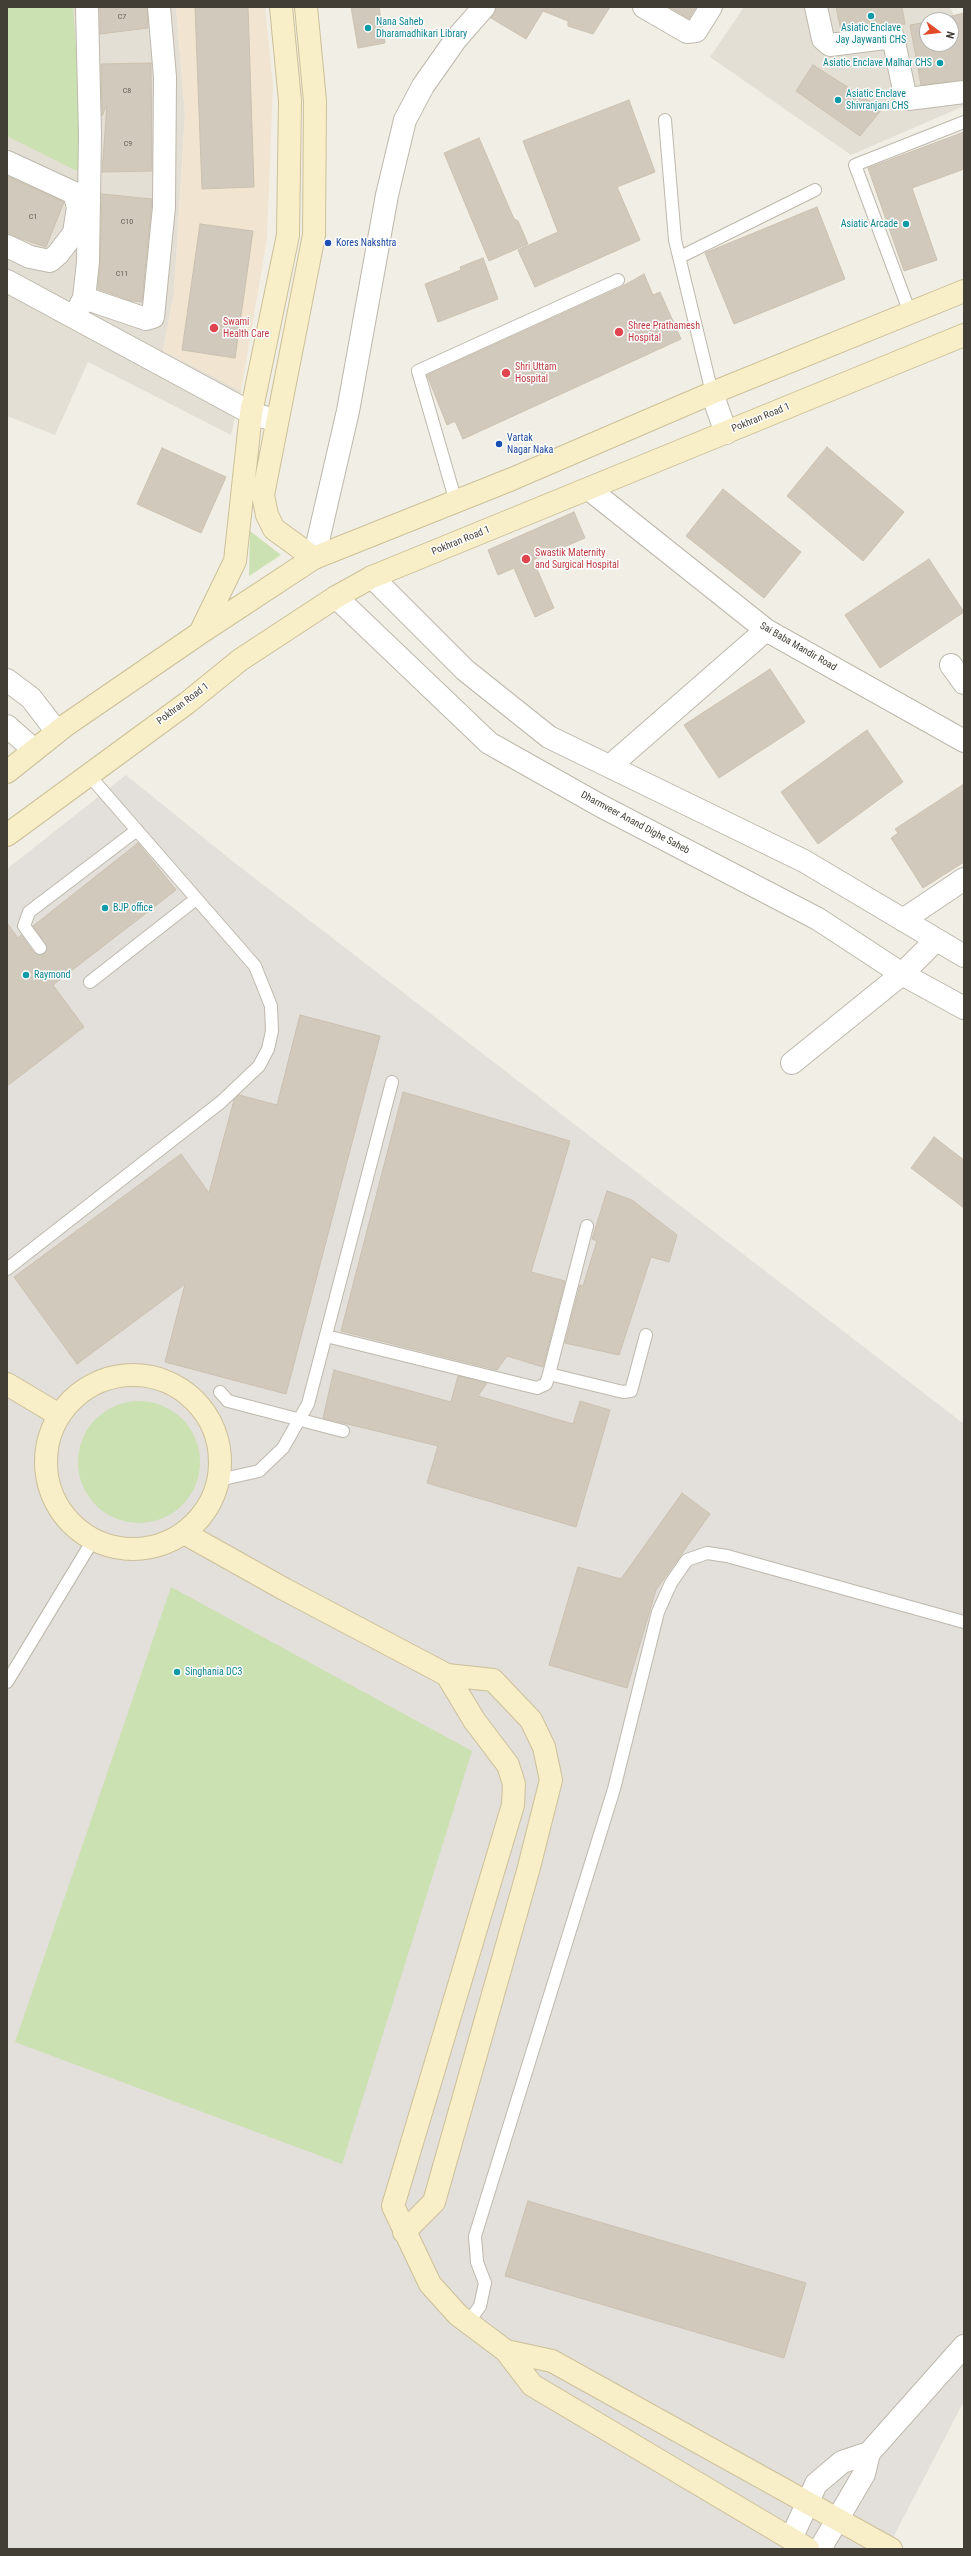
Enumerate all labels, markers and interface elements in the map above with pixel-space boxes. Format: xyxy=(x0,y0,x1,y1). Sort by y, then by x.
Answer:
marker: Asiatic Enclave Jay Jaywanti CHS xyxy=(866,11,876,21)
house number: C7 xyxy=(118,12,126,22)
north arrow xyxy=(919,12,959,52)
place label: Nana Saheb Dharamadhikari Library xyxy=(376,16,467,40)
place label: Asiatic Enclave Jay Jaywanti CHS xyxy=(836,22,906,46)
marker: Nana Saheb Dharamadhikari Library xyxy=(363,23,373,33)
text: N xyxy=(943,30,957,40)
place label: Asiatic Enclave Malhar CHS xyxy=(823,57,932,69)
marker: Asiatic Enclave Malhar CHS xyxy=(935,58,945,68)
house number: C8 xyxy=(123,86,131,96)
place label: Asiatic Enclave Shivranjani CHS xyxy=(846,88,909,112)
marker: Asiatic Enclave Shivranjani CHS xyxy=(833,95,843,105)
house number: C9 xyxy=(124,139,132,149)
house number: C1 xyxy=(29,212,37,222)
house number: C10 xyxy=(121,217,133,227)
place label: Asiatic Arcade xyxy=(841,218,898,230)
marker: Asiatic Arcade xyxy=(901,219,911,229)
place label: Kores Nakshtra xyxy=(336,237,396,249)
marker: Kores Nakshtra xyxy=(323,238,333,248)
house number: C11 xyxy=(116,269,128,279)
place label: Swami Health Care xyxy=(223,316,269,340)
place label: Shree Prathamesh Hospital xyxy=(628,320,700,344)
marker: Swami Health Care xyxy=(208,322,220,334)
marker: Shree Prathamesh Hospital xyxy=(613,326,625,338)
place label: Shri Uttam Hospital xyxy=(515,361,557,384)
marker: Shri Uttam Hospital xyxy=(500,367,512,379)
street label: Pokhran Road 1 xyxy=(730,401,792,435)
place label: Vartak Nagar Naka xyxy=(507,432,553,456)
marker: Vartak Nagar Naka xyxy=(494,439,504,449)
street label: Pokhran Road 1 xyxy=(430,524,492,558)
place label: Swastik Maternity and Surgical Hospital xyxy=(535,547,619,570)
marker: Swastik Maternity and Surgical Hospital xyxy=(520,553,532,565)
street label: Sai Baba Mandir Road xyxy=(757,620,839,674)
street label: Pokhran Road 1 xyxy=(155,681,211,727)
street label: Dharmveer Anand Dighe Saheb xyxy=(579,789,691,857)
place label: BJP office xyxy=(113,902,153,914)
marker: BJP office xyxy=(100,903,110,913)
place label: Raymond xyxy=(34,969,71,981)
marker: Raymond xyxy=(21,970,31,980)
place label: Singhania DC3 xyxy=(185,1666,242,1678)
marker: Singhania DC3 xyxy=(172,1667,182,1677)

